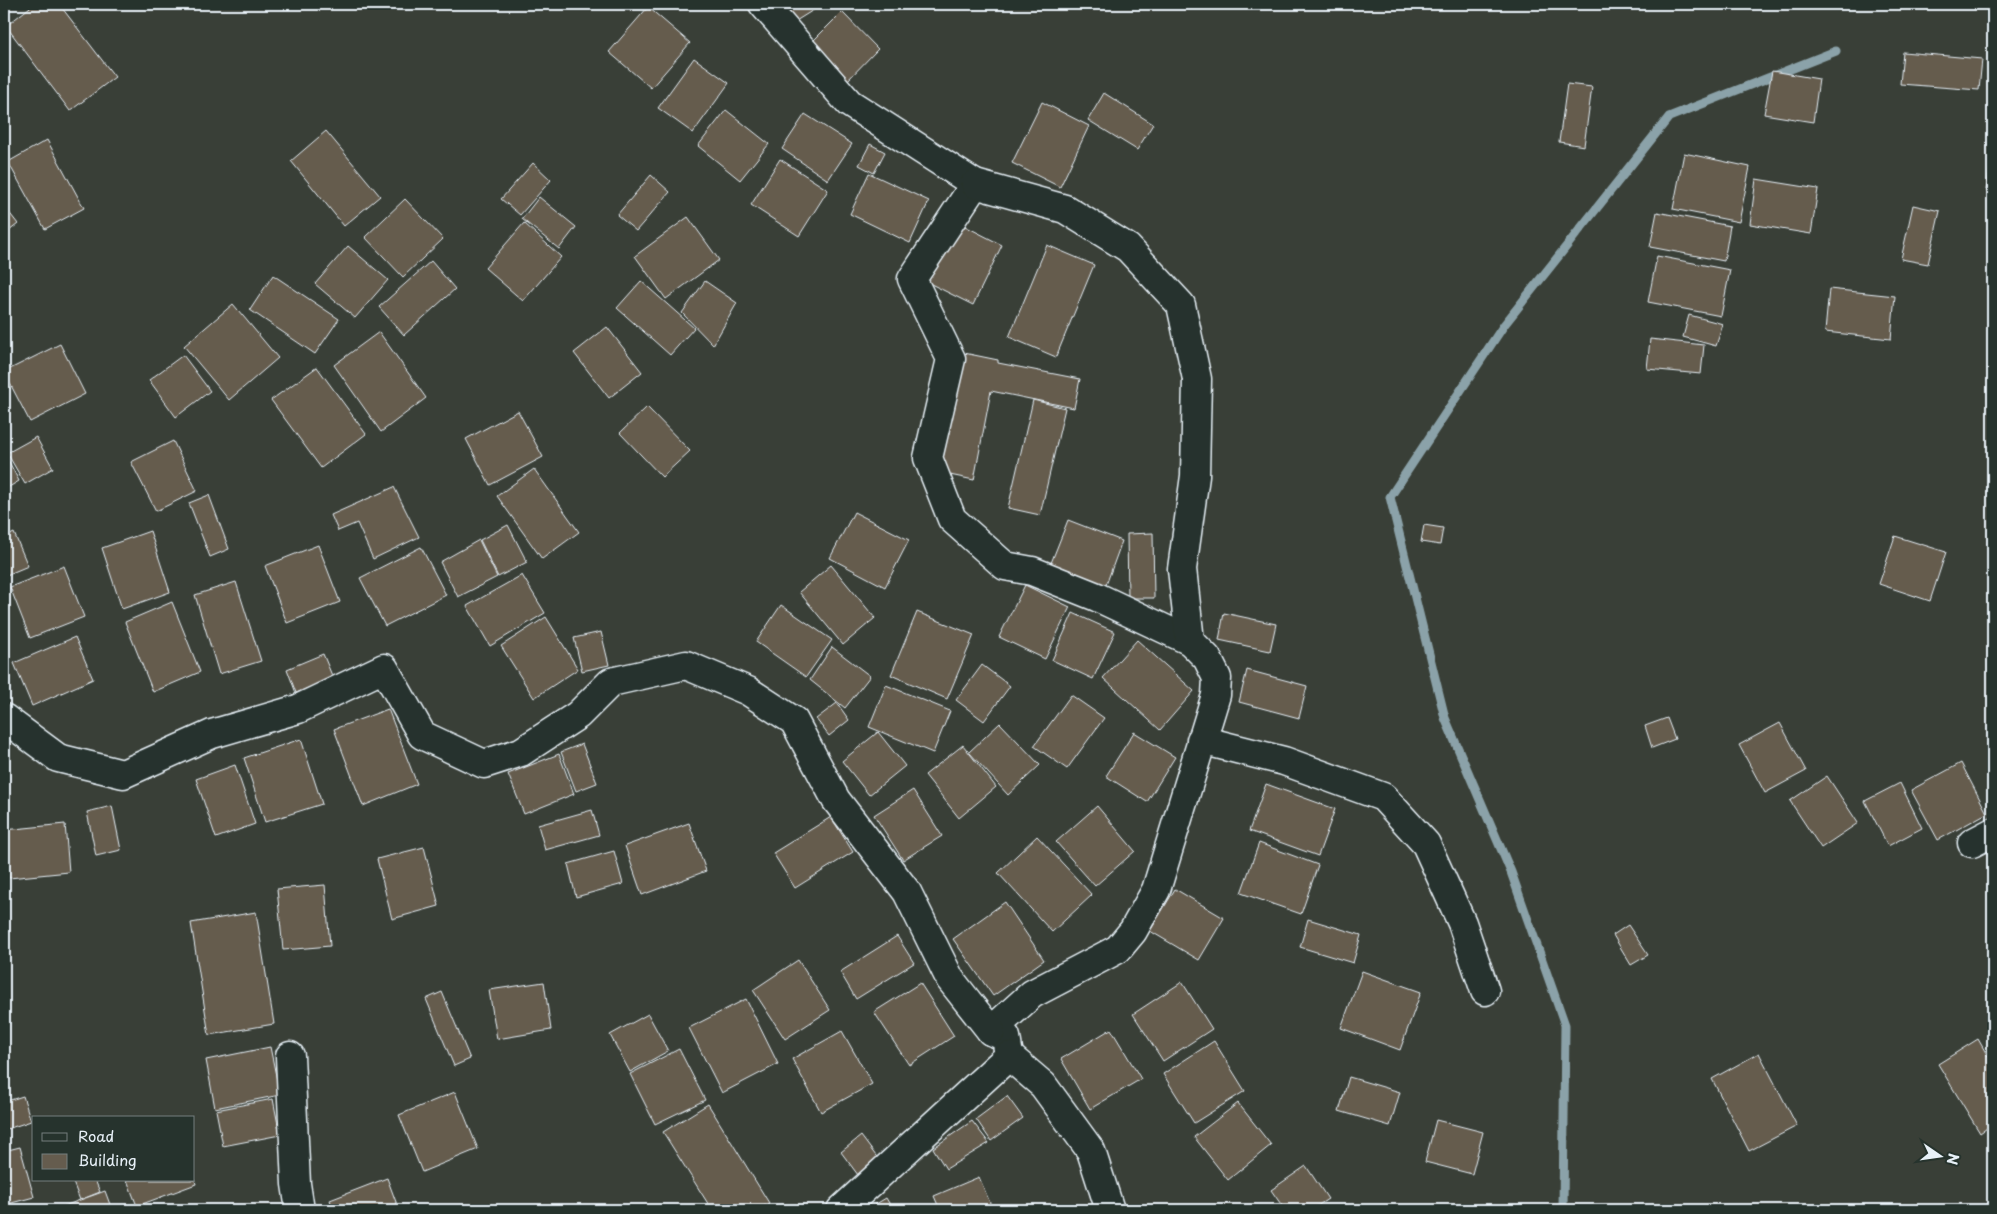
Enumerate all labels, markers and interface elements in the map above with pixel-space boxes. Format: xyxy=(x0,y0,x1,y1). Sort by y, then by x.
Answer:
legend xyxy=(32,1116,195,1182)
text: Road xyxy=(78,1124,114,1147)
north arrow xyxy=(1914,1132,1964,1182)
text: Building xyxy=(78,1148,137,1171)
text: N xyxy=(1942,1151,1965,1167)

